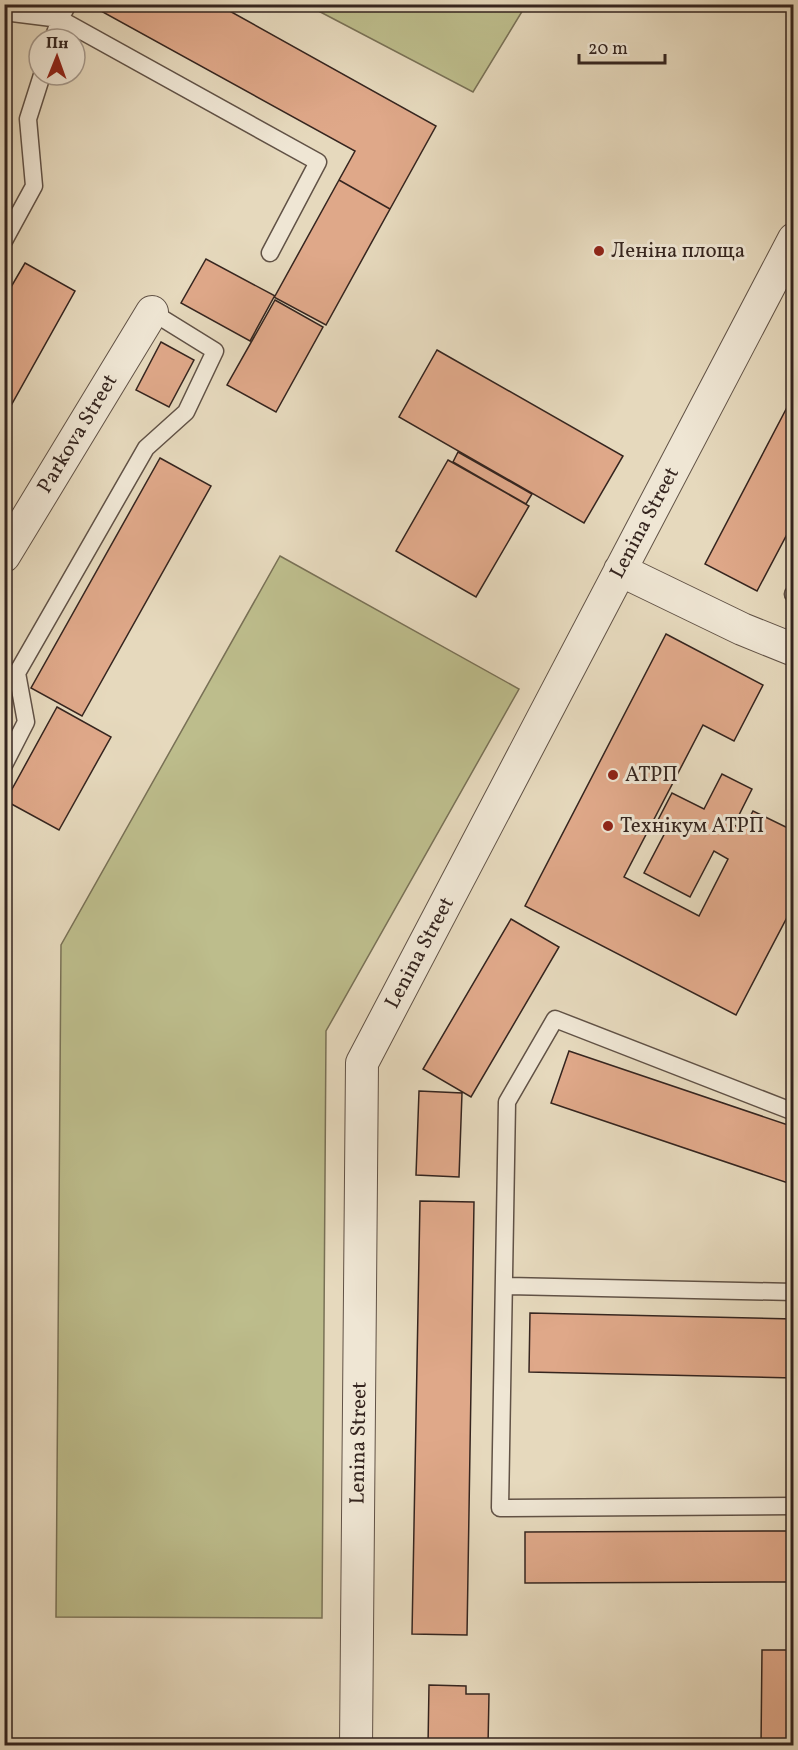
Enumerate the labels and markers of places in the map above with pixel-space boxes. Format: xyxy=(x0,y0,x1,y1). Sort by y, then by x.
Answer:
place label: Леніна площа xyxy=(611,237,745,266)
marker: Леніна площа xyxy=(592,244,606,258)
place label: АТРП xyxy=(625,761,678,790)
marker: АТРП xyxy=(606,768,620,782)
place label: Технікум АТРП xyxy=(620,812,764,841)
marker: Технікум АТРП xyxy=(601,819,615,833)

